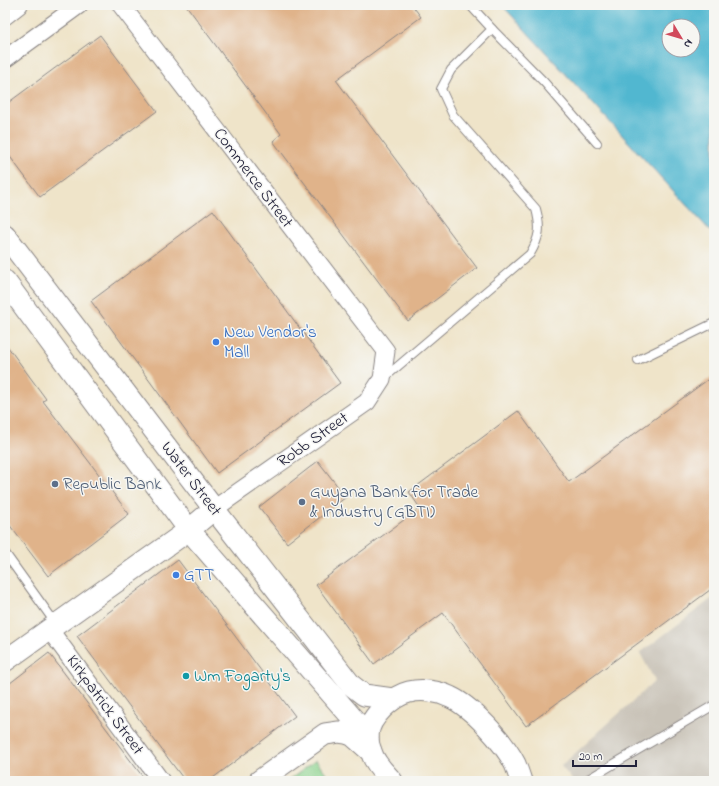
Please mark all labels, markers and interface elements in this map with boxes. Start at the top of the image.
north arrow [661,18,701,58]
text: N [679,36,697,51]
street label: Commerce Street [207,123,299,234]
place label: New Vendor's Mall [224,320,317,365]
marker: New Vendor's Mall [211,337,221,347]
street label: Robb Street [272,406,354,474]
street label: Water Street [155,436,228,522]
place label: Republic Bank [63,472,162,497]
marker: Republic Bank [50,479,60,489]
place label: Guyana Bank for Trade & Industry (GBTI) [310,480,478,526]
marker: Guyana Bank for Trade & Industry (GBTI) [297,497,307,507]
place label: GTT [184,563,214,588]
marker: GTT [171,570,181,580]
street label: Kirkpatrick Street [60,650,150,761]
place label: Wm Fogarty's [194,664,291,691]
marker: Wm Fogarty's [181,671,191,681]
scale bar [573,742,636,768]
text: 20 m [579,748,602,766]

